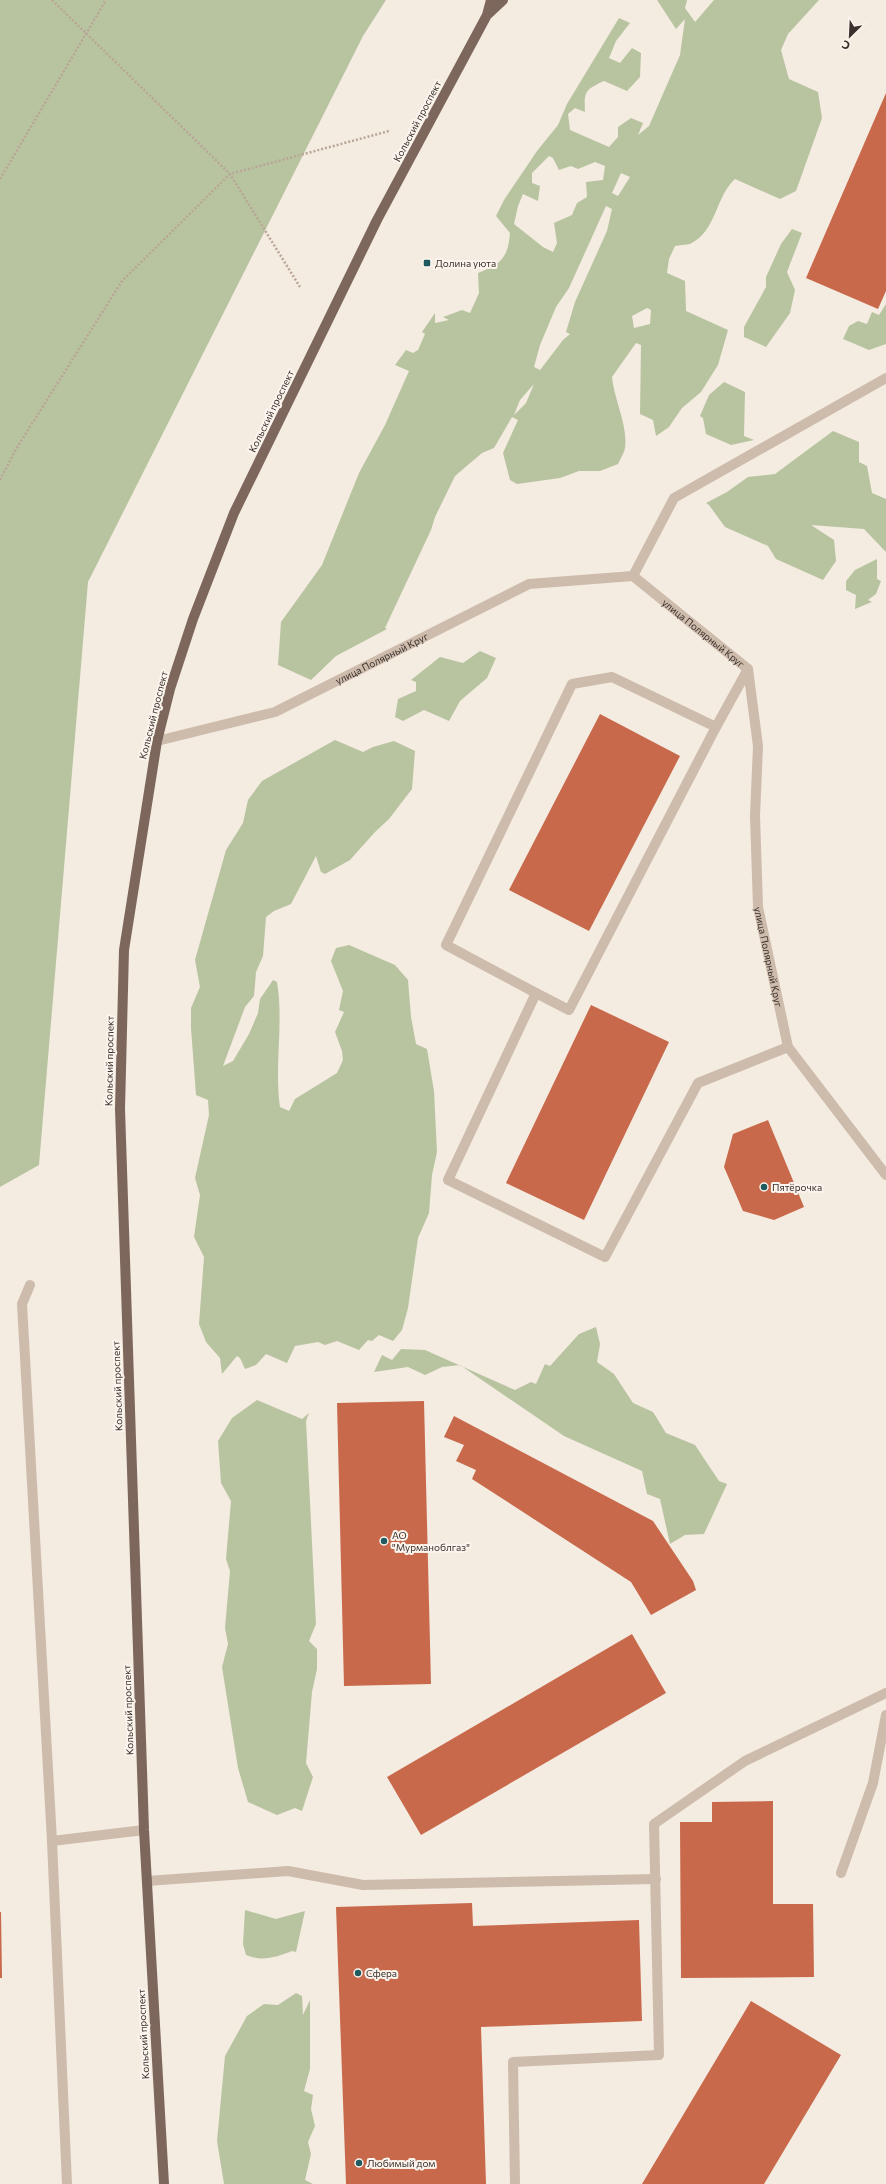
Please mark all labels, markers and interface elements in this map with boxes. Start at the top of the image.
north arrow [830,16,870,56]
text: С [839,38,852,53]
street label: Кольский проспект [390,78,444,164]
place label: Долина уюта [435,257,496,269]
marker: Долина уюта [422,258,432,268]
street label: Кольский проспект [246,368,296,454]
street label: улица Полярный Круг [660,596,748,670]
street label: улица Полярный Круг [333,630,431,687]
street label: Кольский проспект [136,669,170,760]
street label: улица Полярный Круг [752,906,785,1009]
street label: Кольский проспект [102,1015,116,1106]
place label: Пятёрочка [772,1181,822,1193]
marker: Пятёрочка [759,1182,769,1192]
street label: Кольский проспект [109,1340,125,1431]
place label: AO "Мурманоблгаз" [392,1529,470,1553]
marker: AO "Мурманоблгаз" [379,1536,389,1546]
street label: Кольский проспект [120,1664,136,1755]
place label: Сфера [366,1967,397,1979]
marker: Сфера [353,1968,363,1978]
street label: Кольский проспект [135,1988,151,2079]
place label: Любимый дом [367,2157,435,2169]
marker: Любимый дом [354,2158,364,2168]

